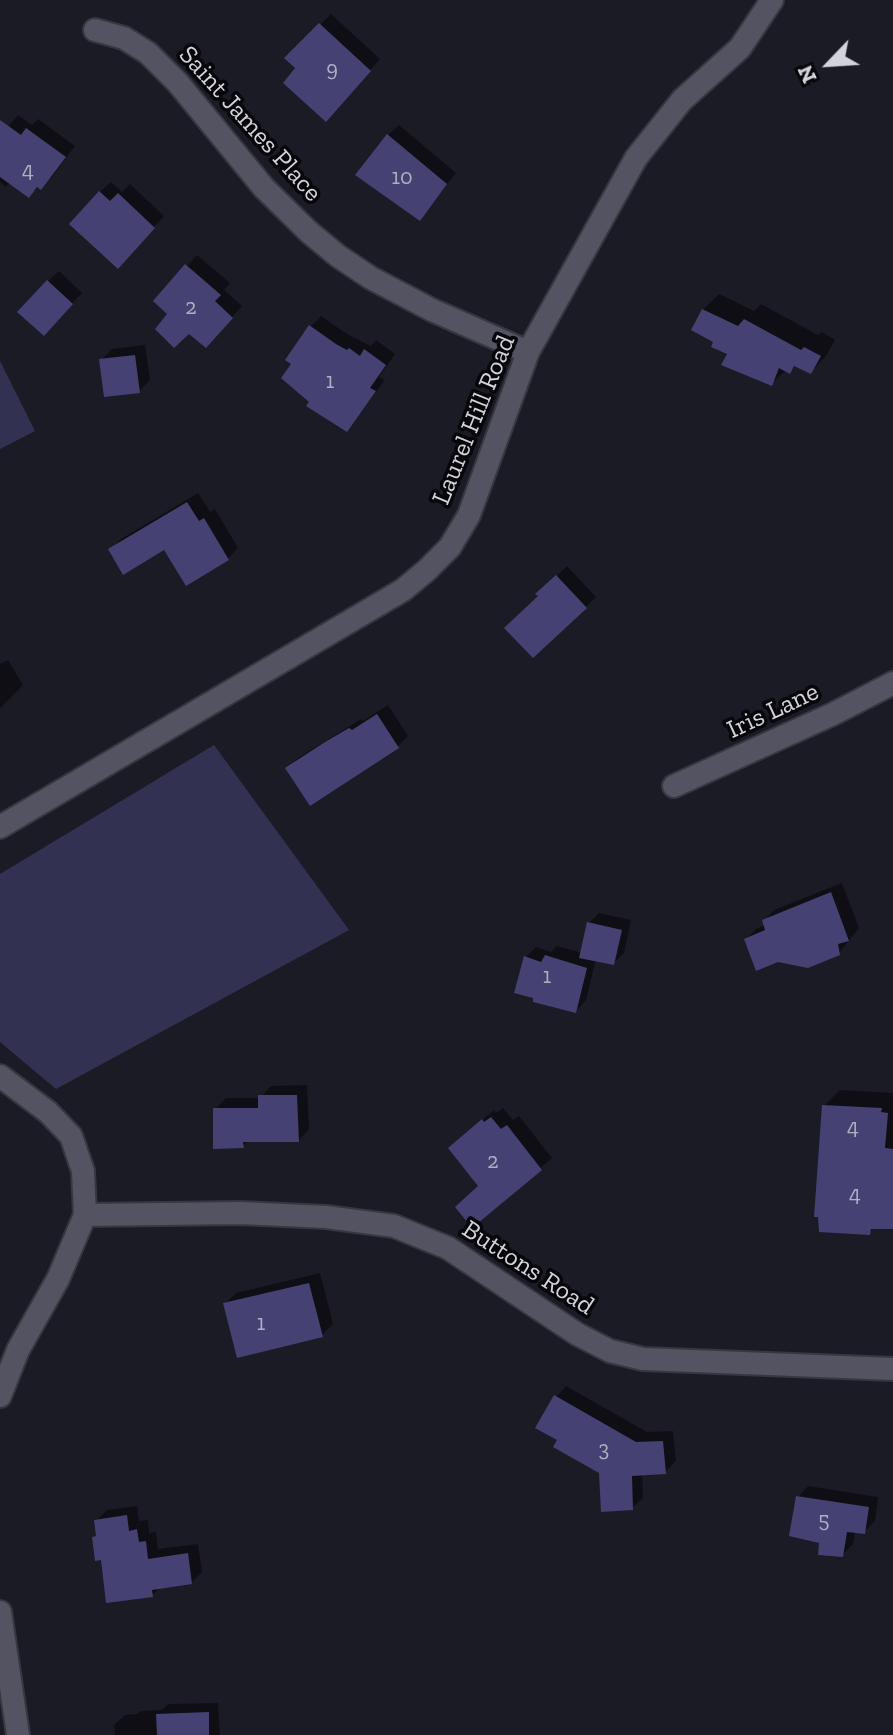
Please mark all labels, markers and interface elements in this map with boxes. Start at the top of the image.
north arrow [789,24,869,104]
street label: Saint James Place [172,40,328,208]
house number: 9 [326,57,338,83]
text: N [791,61,823,88]
house number: 4 [22,158,34,184]
house number: 10 [391,165,413,191]
house number: 2 [185,295,197,321]
street label: Laurel Hill Road [426,331,522,509]
house number: 1 [326,369,334,395]
street label: Iris Lane [722,676,824,746]
house number: 1 [543,964,551,990]
house number: 4 [847,1115,859,1141]
house number: 2 [487,1149,499,1175]
house number: 4 [849,1182,861,1208]
street label: Buttons Road [456,1214,600,1322]
house number: 1 [257,1311,265,1337]
house number: 3 [599,1437,609,1463]
house number: 5 [818,1508,830,1534]

